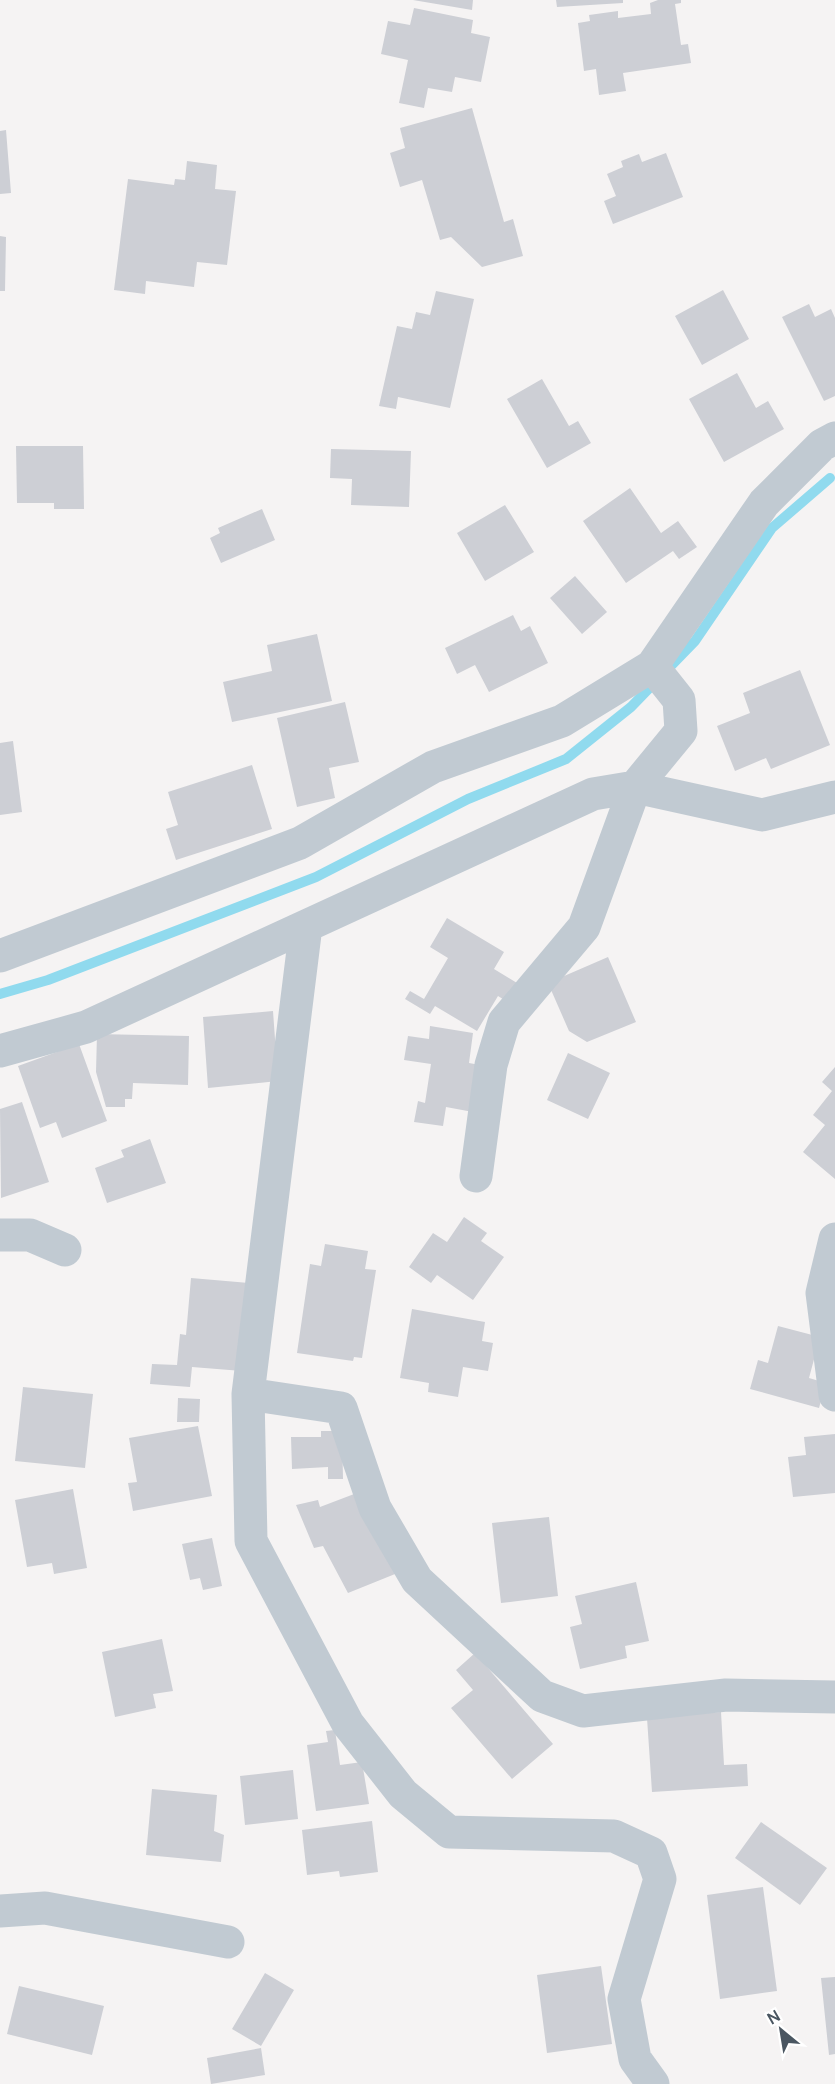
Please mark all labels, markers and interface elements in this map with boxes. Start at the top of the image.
north arrow [751,2000,811,2060]
text: N [763,2005,784,2029]

